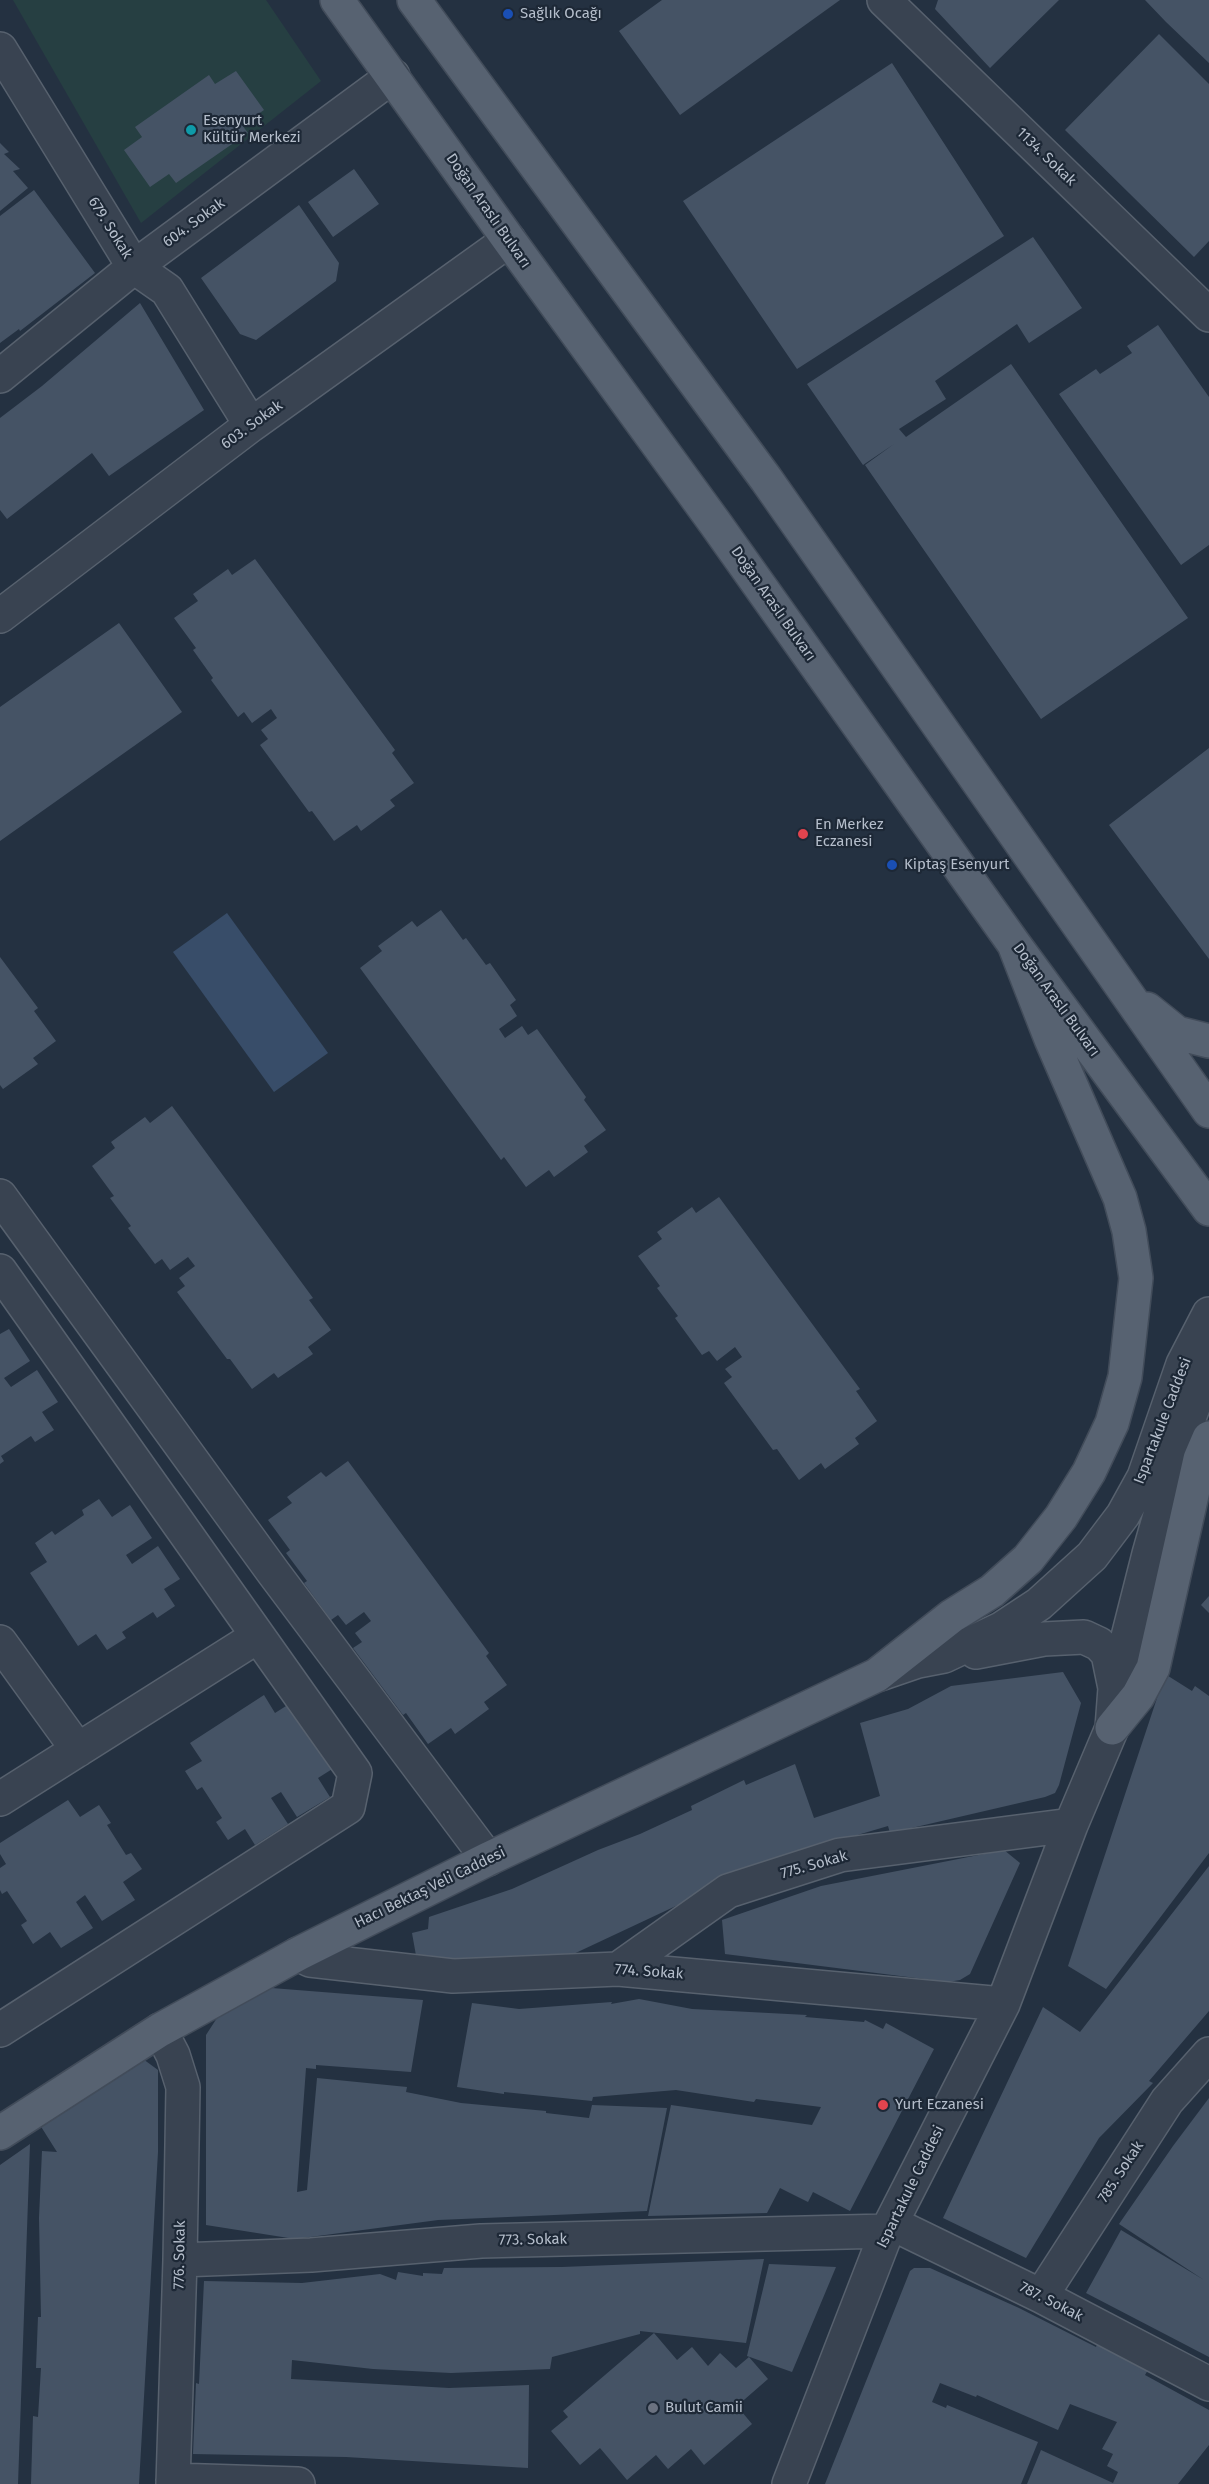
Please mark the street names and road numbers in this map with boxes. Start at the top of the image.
street label: 1134. Sokak [1012,124,1080,190]
street label: Doğan Araslı Bulvarı [442,150,534,272]
street label: 679. Sokak [84,194,136,262]
street label: 604. Sokak [160,195,228,251]
street label: 603. Sokak [218,397,286,453]
street label: Doğan Araslı Bulvarı [727,543,819,665]
street label: Doğan Araslı Bulvarı [1009,940,1103,1060]
street label: Ispartakule Caddesi [1131,1355,1195,1487]
street label: Hacı Bektaş Veli Caddesi [352,1844,508,1932]
street label: 775. Sokak [779,1847,849,1883]
street label: 774. Sokak [614,1961,684,1983]
street label: Ispartakule Caddesi [874,2123,948,2251]
street label: 785. Sokak [1094,2138,1148,2206]
street label: 776. Sokak [170,2220,190,2290]
street label: 773. Sokak [499,2230,567,2250]
street label: 787. Sokak [1016,2278,1086,2326]

